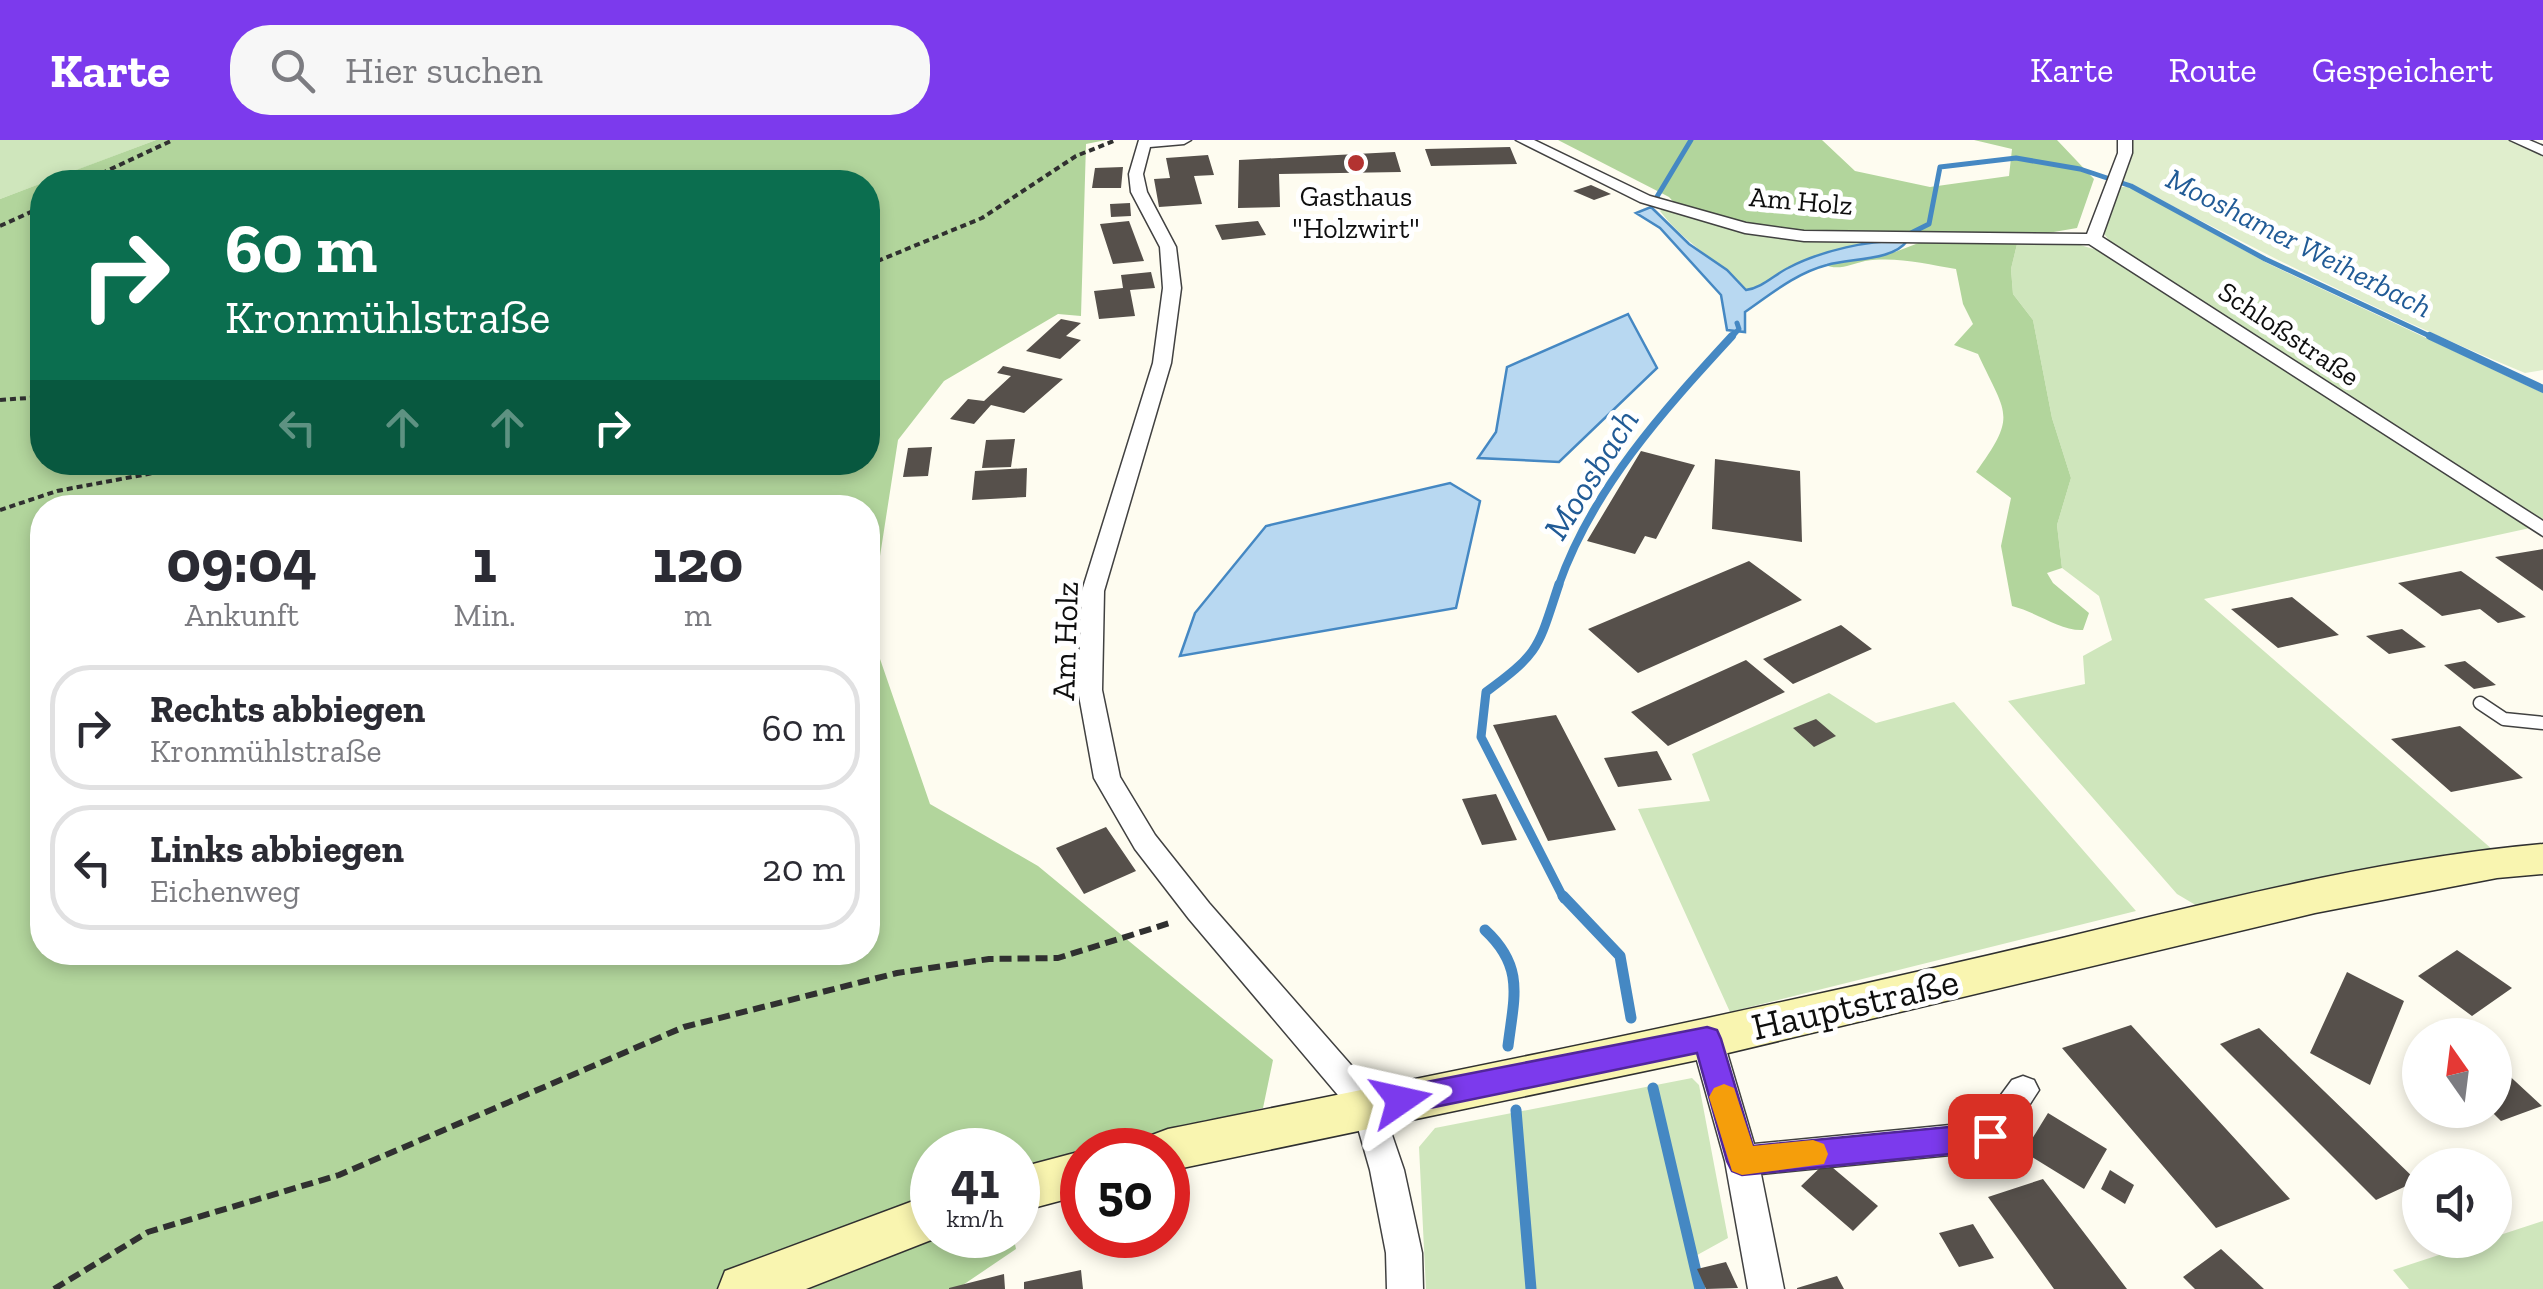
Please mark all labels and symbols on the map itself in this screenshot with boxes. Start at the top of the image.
marker: Gasthaus "Holzwirt" [1345,152,1367,174]
water label: Mooshamer Weiherbach [2160,161,2438,325]
place label: Gasthaus "Holzwirt" [1292,180,1420,245]
street label: Am Holz [1748,180,1854,222]
street label: Schloßstraße [2212,275,2366,393]
water label: Moosbach [1535,401,1647,547]
street label: Am Holz [1044,581,1086,701]
street label: Hauptstraße [1747,958,1963,1050]
north arrow [2402,1018,2512,1128]
position arrow [1349,1048,1453,1152]
pin [1948,1094,2033,1179]
speed limit sign: 50 [1060,1128,1190,1258]

